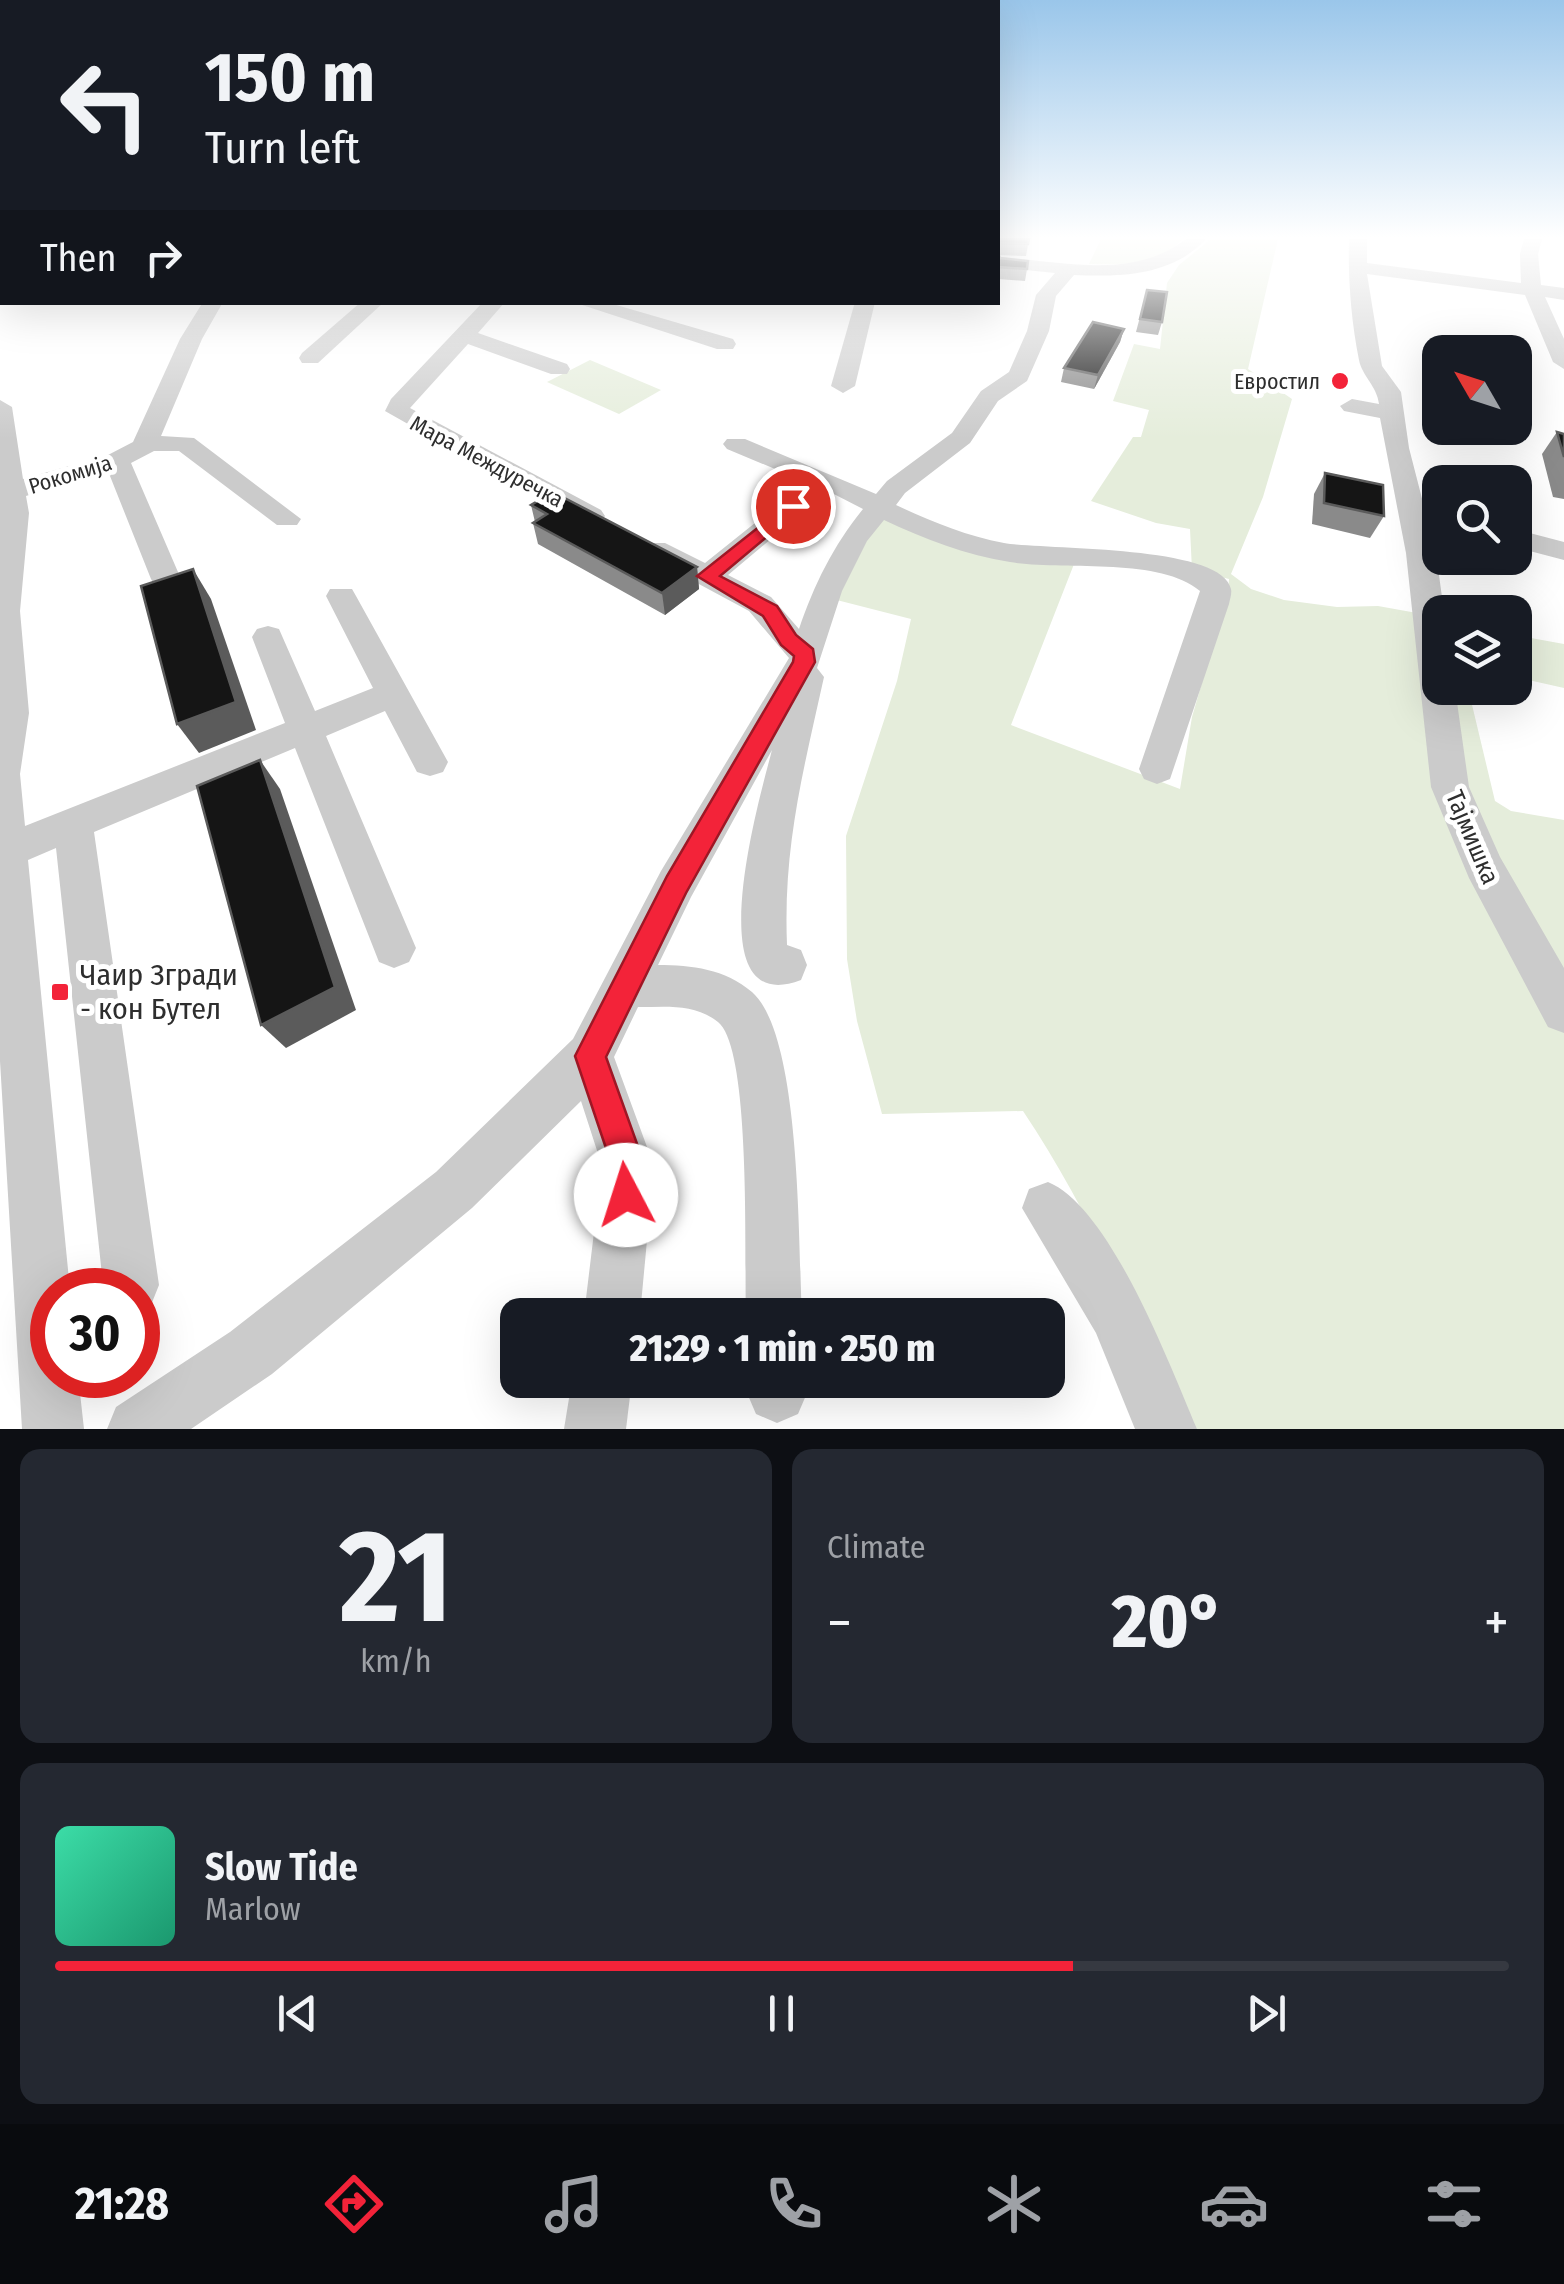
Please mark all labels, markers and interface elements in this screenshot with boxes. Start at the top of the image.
text: 150 m [205,36,375,120]
icon: left [40,40,170,170]
text: Turn left [205,121,360,175]
icon: right [136,230,191,285]
text: Then [40,235,116,281]
north arrow [1422,335,1532,445]
map controls [1422,335,1532,705]
place label: Евростил [1234,368,1320,395]
marker: Евростил [1329,370,1351,392]
street label: Мара Междуречка [406,410,568,513]
street label: Рокомија [25,449,115,500]
pin [751,464,836,549]
button: search [1422,465,1532,575]
icon: arrive [766,479,821,534]
button: layers [1422,595,1532,705]
street label: Тајмишка [1439,786,1505,889]
place label: Чаир Згради - кон Бутел [80,957,238,1027]
marker: Чаир Згради - кон Бутел [49,981,71,1003]
position arrow [574,1143,678,1247]
speed limit sign: 30 [30,1268,160,1398]
text: 21:29 · 1 min · 250 m [630,1325,935,1371]
text: 21 [340,1499,452,1655]
text: Climate [827,1528,926,1566]
text: 20° [1112,1577,1224,1667]
text: − [827,1590,852,1656]
text: + [1484,1590,1509,1656]
text: km/h [360,1642,432,1680]
text: Slow Tide [205,1844,358,1890]
text: Marlow [205,1890,301,1928]
icon: previous [270,1986,325,2041]
icon: pause [754,1986,809,2041]
icon: next [1239,1986,1294,2041]
icon: directions [319,2169,389,2239]
icon: music [539,2169,609,2239]
icon: phone [759,2169,829,2239]
icon: climate [979,2169,1049,2239]
icon: car [1199,2169,1269,2239]
icon: filters [1419,2169,1489,2239]
text: 21:28 [75,2177,169,2231]

